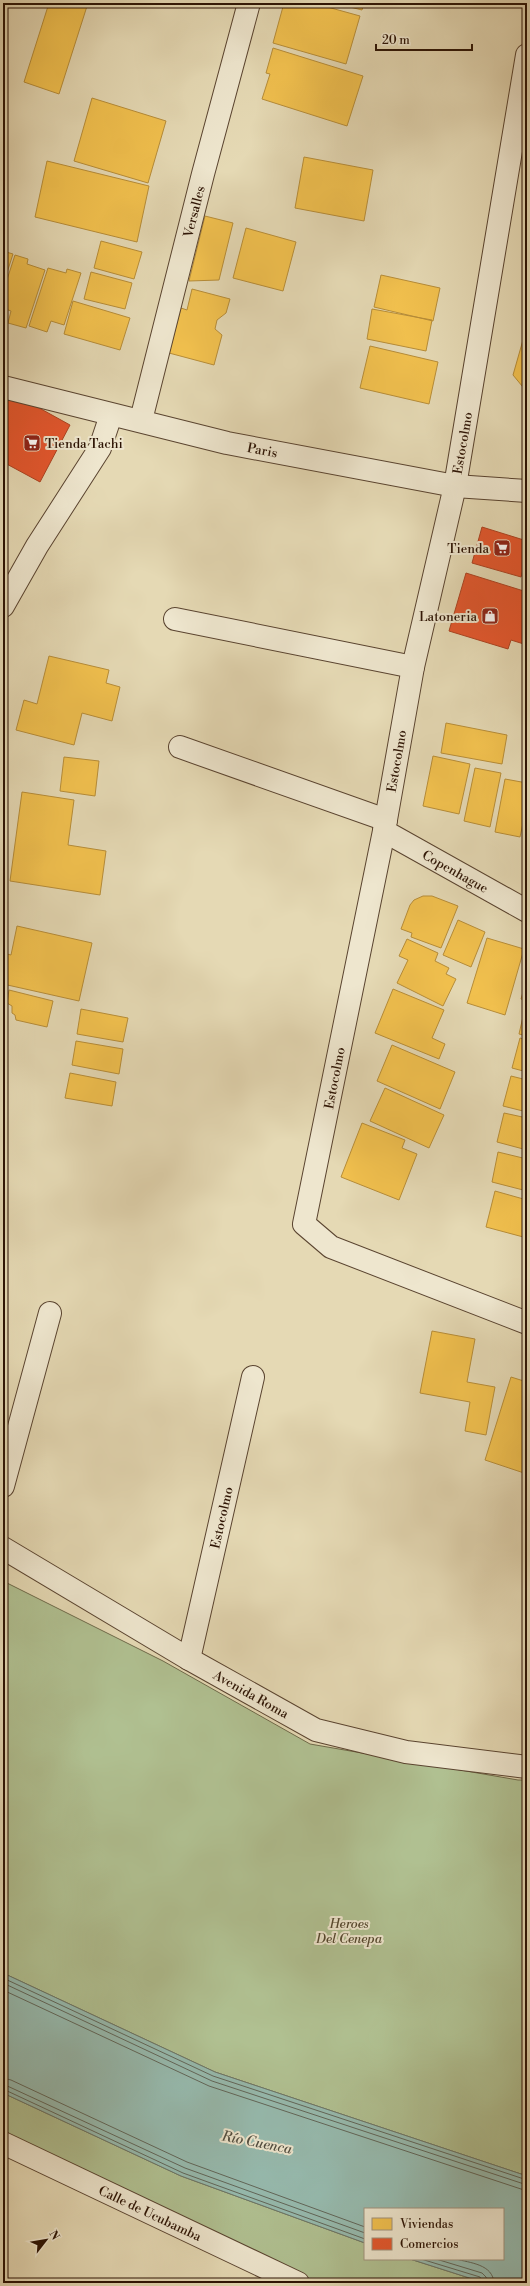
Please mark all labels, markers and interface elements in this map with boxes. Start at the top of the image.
scale bar [376,26,472,52]
text: 20 m [382,33,410,48]
street label: Versalles [180,184,209,240]
street label: Estocolmo [450,411,476,476]
supermarket icon: Tienda Tachi [22,433,42,453]
place label: Tienda Tachi [45,436,123,452]
street label: Paris [246,440,279,461]
supermarket icon: Tienda [492,538,512,558]
place label: Tienda [447,541,489,557]
shop icon: Latoneria [480,606,500,626]
place label: Latoneria [419,609,477,625]
street label: Estocolmo [384,729,410,794]
street label: Copenhague [419,847,491,897]
street label: Estocolmo [321,1046,349,1111]
street label: Estocolmo [207,1485,237,1550]
street label: Avenida Roma [209,1667,292,1722]
park label: Heroes Del Cenepa [315,1916,383,1947]
water label: Río Cuenca [219,2127,294,2159]
street label: Calle de Ucubamba [96,2183,204,2245]
legend [364,2208,504,2260]
text: Viviendas [399,2217,453,2232]
north arrow [26,2220,66,2260]
text: N [45,2228,62,2243]
text: Comercios [400,2237,459,2252]

